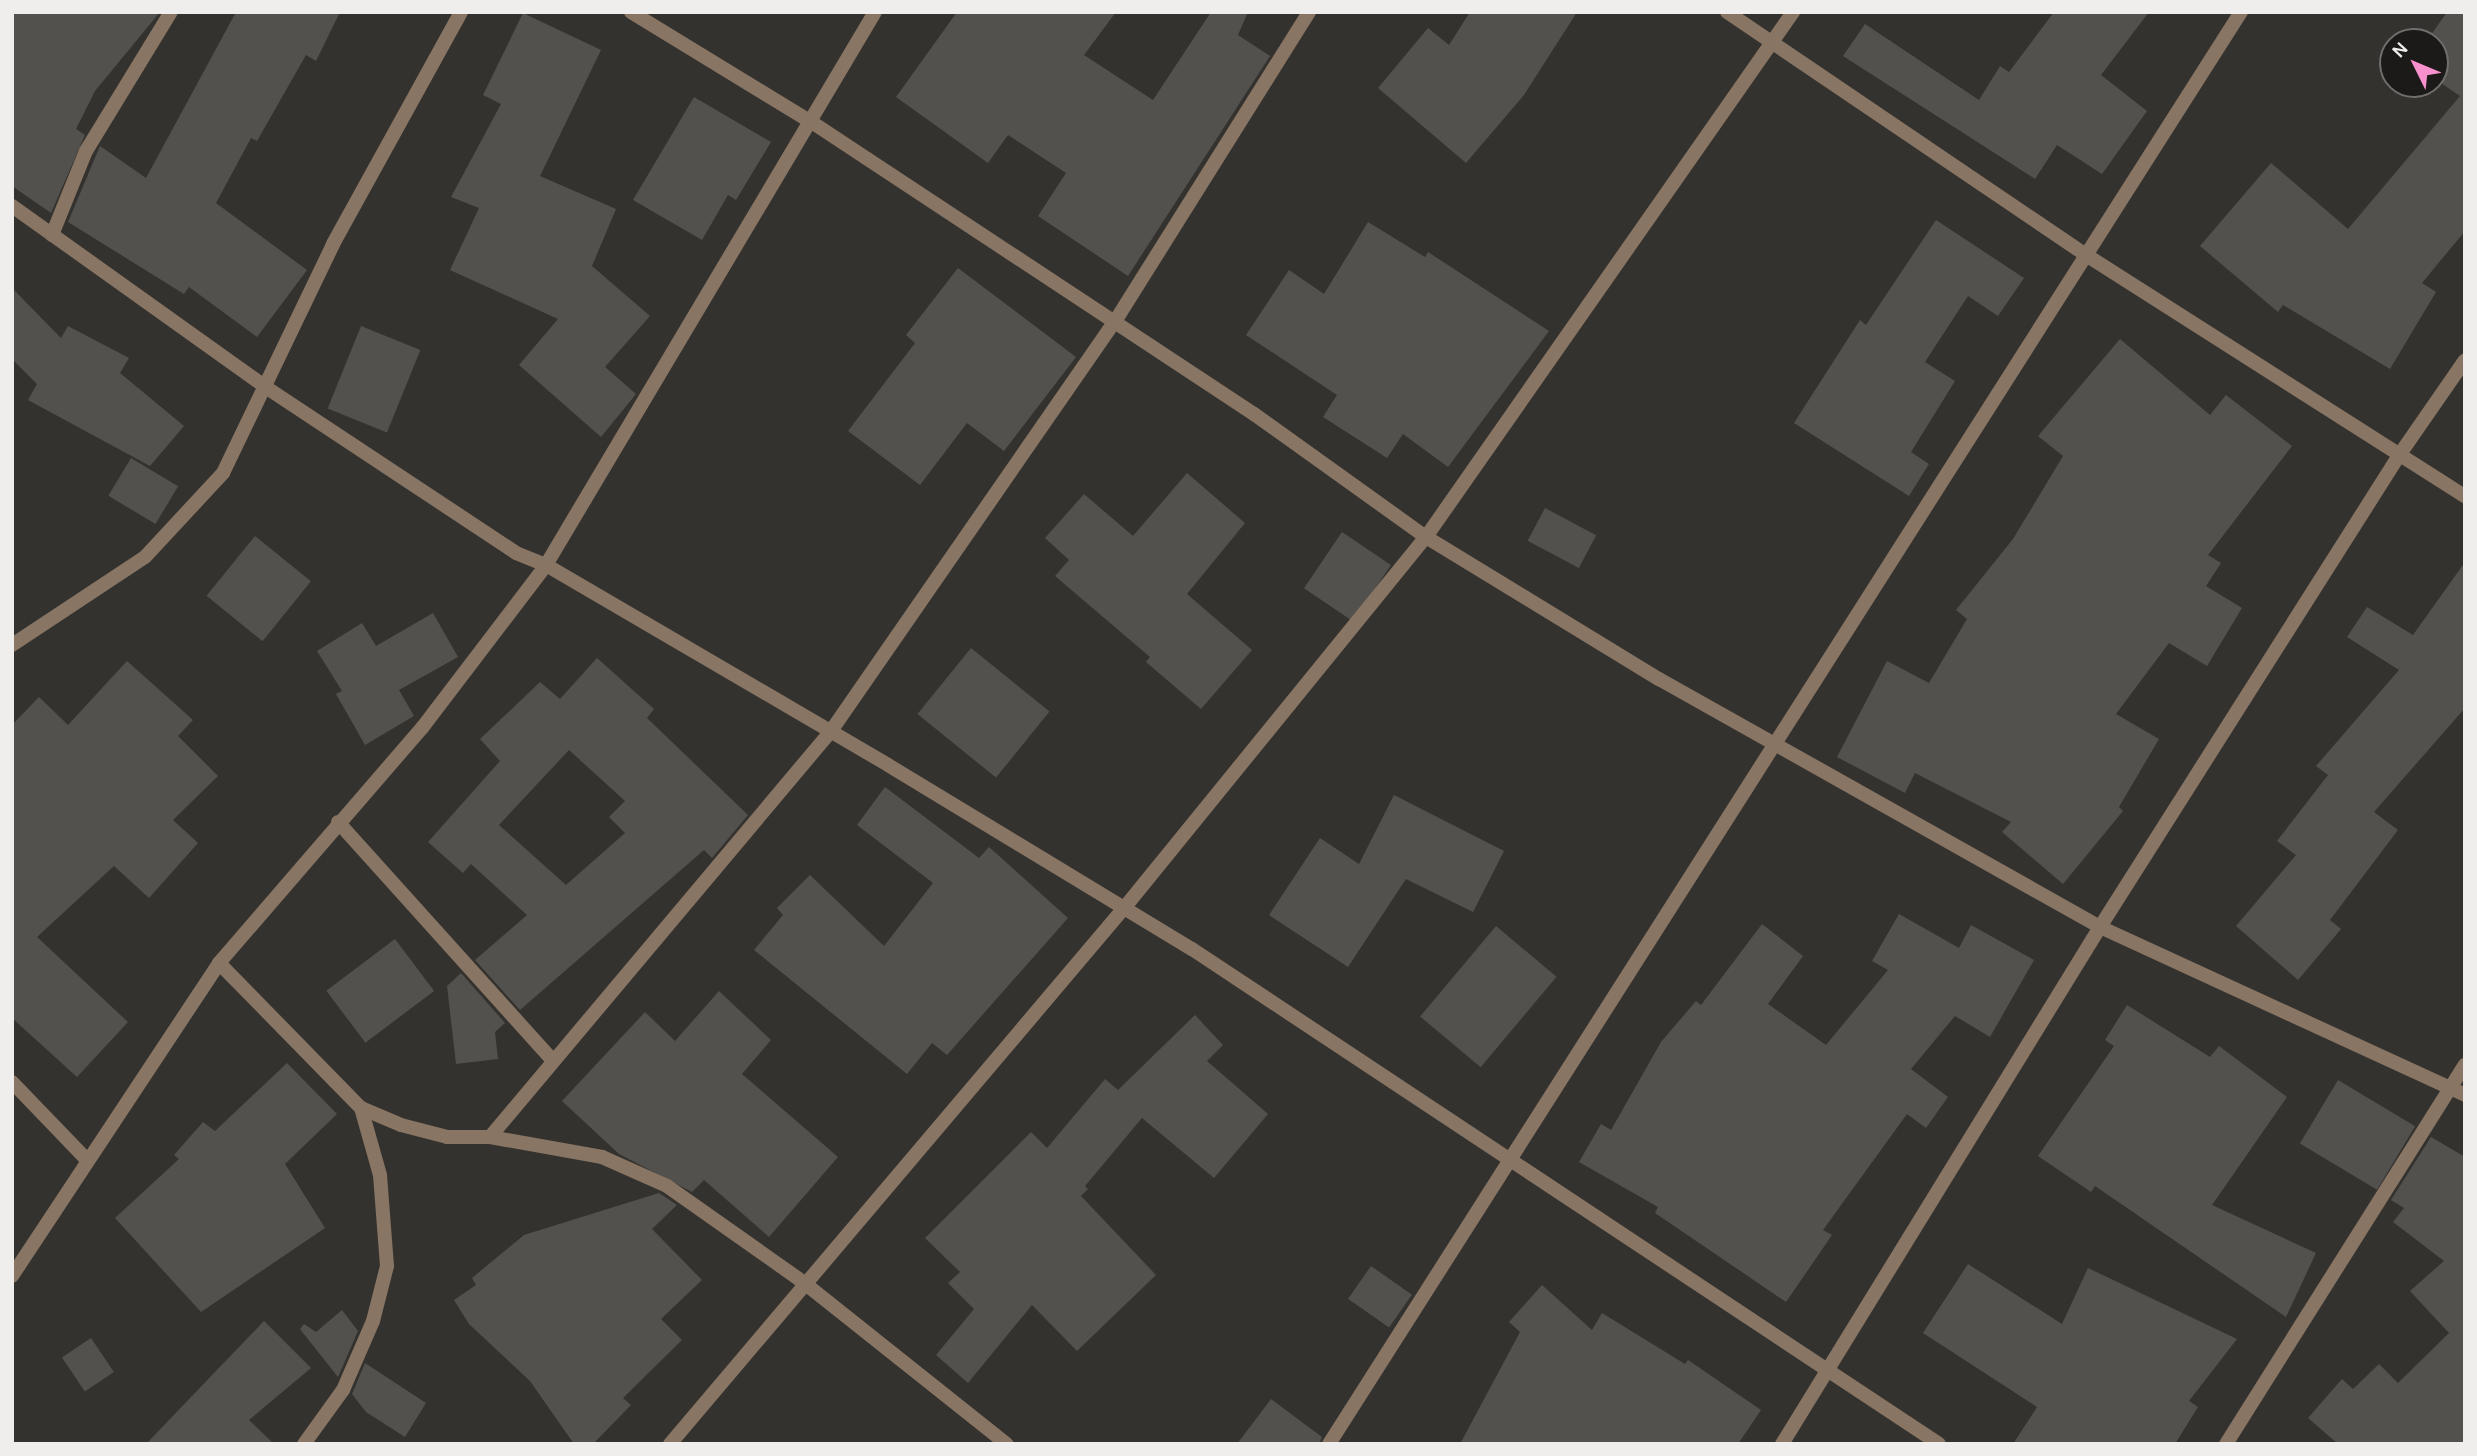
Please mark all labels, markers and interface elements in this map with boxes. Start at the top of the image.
north arrow [2379,28,2449,98]
text: N [2387,38,2413,63]

